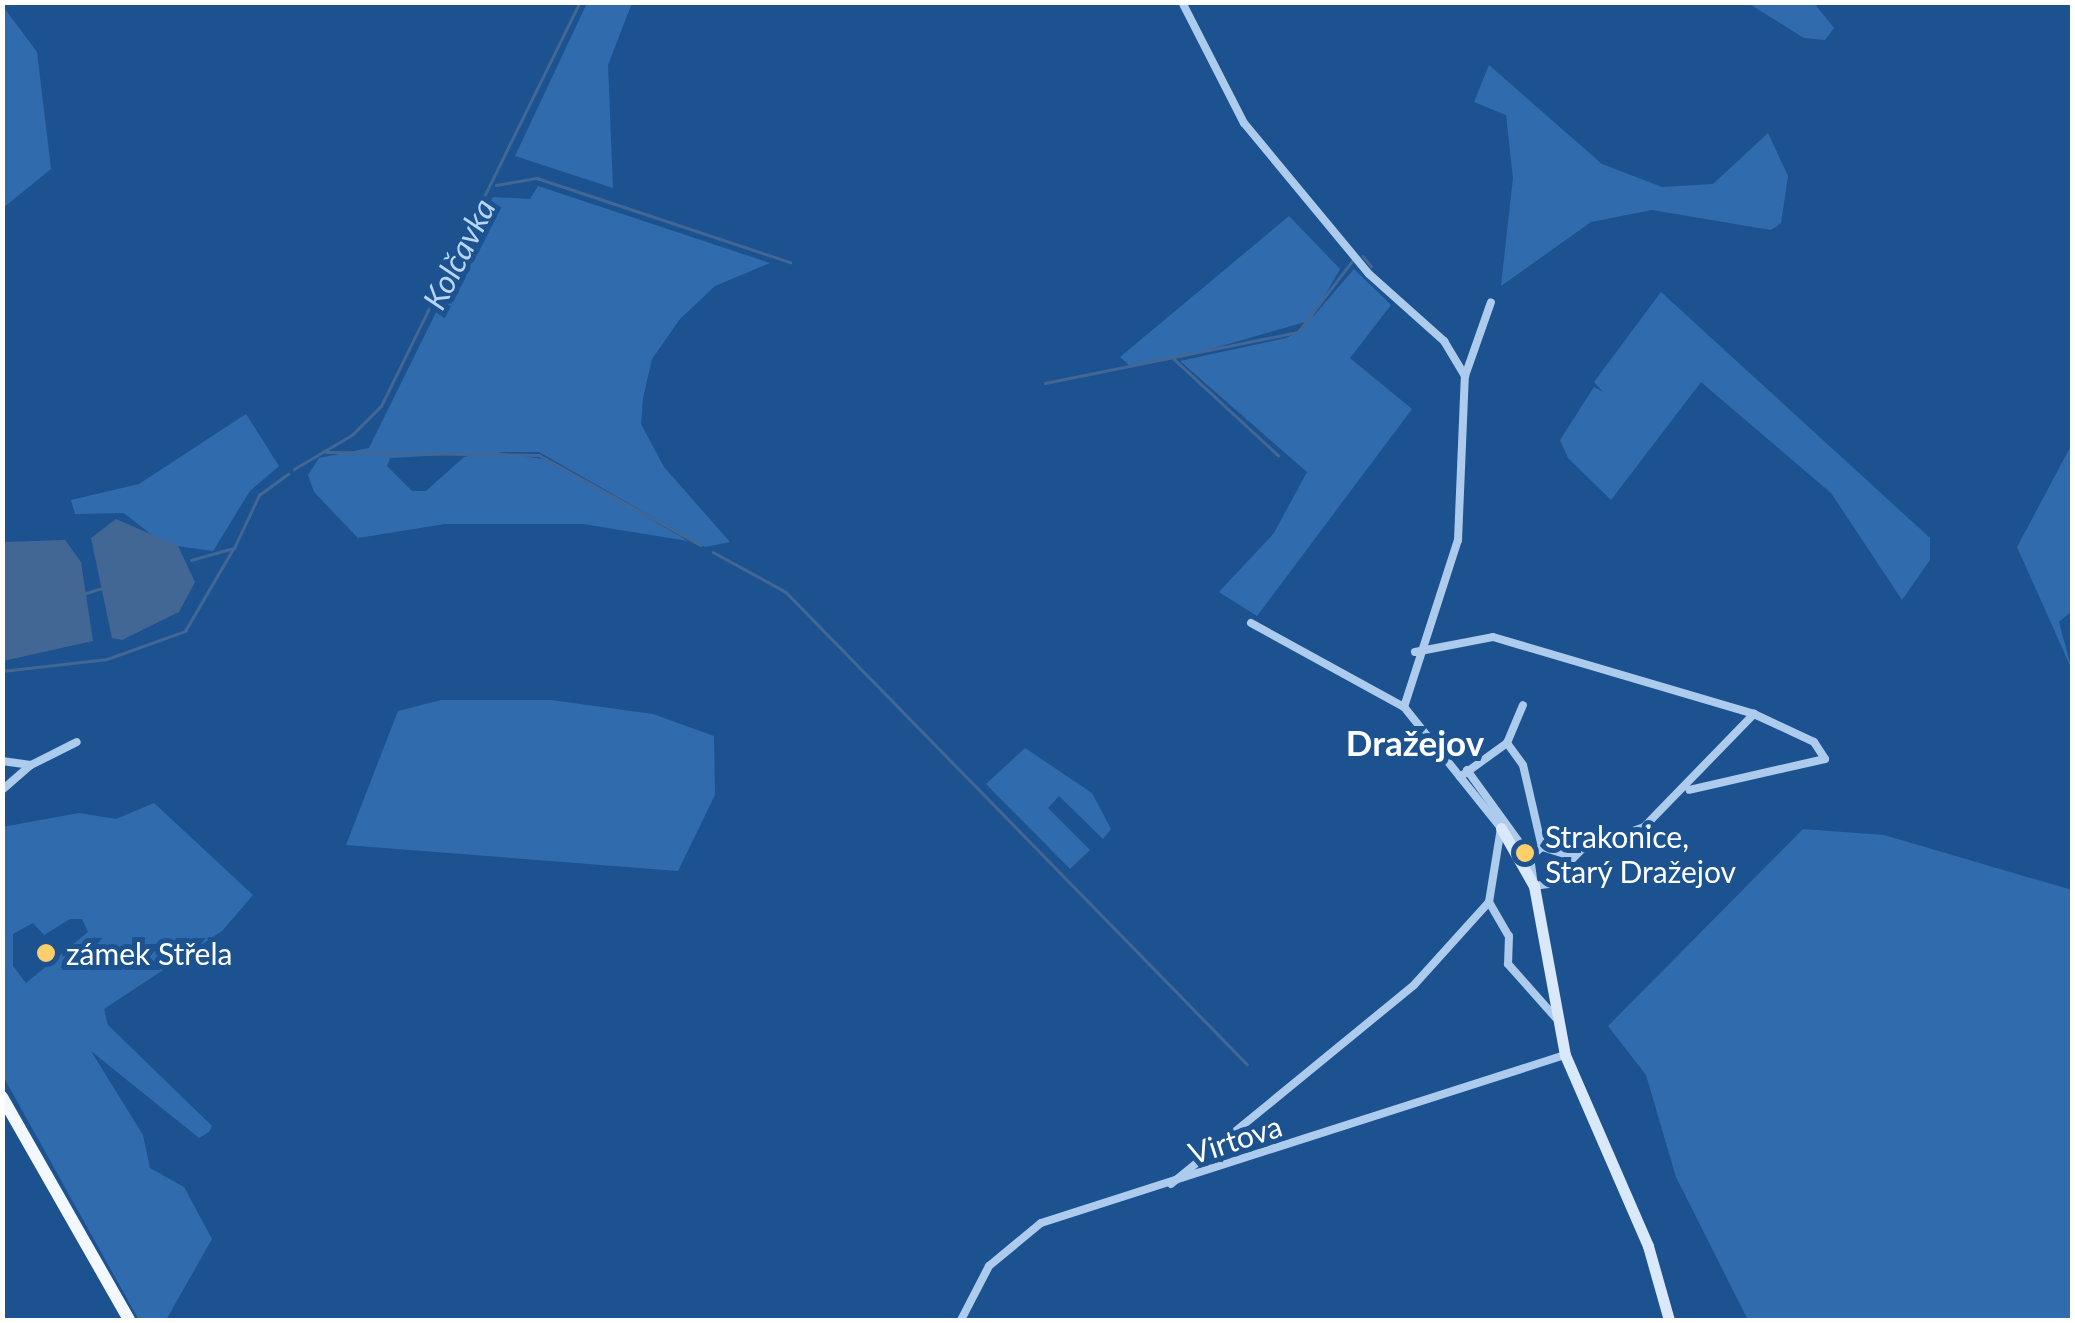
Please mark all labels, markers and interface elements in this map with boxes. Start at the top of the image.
water label: Kolčavka [415,192,503,316]
district label: Dražejov [1346,721,1484,763]
place label: Strakonice, Starý Dražejov [1545,818,1737,888]
marker: Strakonice, Starý Dražejov [1514,842,1536,864]
place label: zámek Střela [66,935,232,971]
marker: zámek Střela [35,942,57,964]
street label: Virtova [1184,1107,1286,1171]

